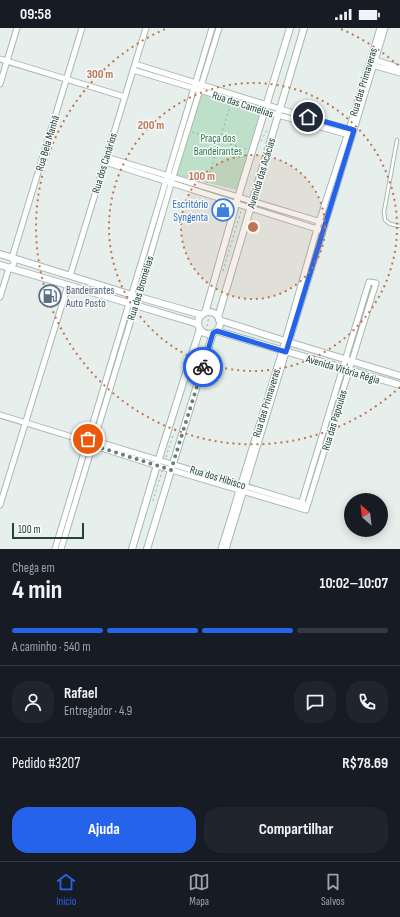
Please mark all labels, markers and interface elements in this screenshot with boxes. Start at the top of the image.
text: 09:58 [20,5,51,24]
street label: Rua das Primaveras [347,46,380,118]
text: 300 m [87,67,113,82]
street label: Rua das Camélias [211,88,275,120]
pin [291,100,325,134]
icon: home [297,106,319,128]
street label: Rua Bela Manhã [33,114,62,173]
text: 200 m [138,118,164,133]
street label: Rua dos Canários [89,131,120,195]
park label: Praça dos Bandeirantes [194,132,242,158]
street label: Avenida das Acácias [244,136,278,211]
text: 100 m [189,169,215,184]
shop icon: Escritório Syngenta [210,197,236,223]
place label: Escritório Syngenta [172,198,208,224]
centre of rings [246,220,260,234]
street label: Rua das Bromélias [125,254,156,322]
fuel station icon: Bandeirantes Auto Posto [37,283,63,309]
place label: Bandeirantes Auto Posto [65,284,115,310]
courier [183,347,223,387]
street label: Avenida Vitória Régia [303,352,381,387]
icon: bike [192,356,214,378]
street label: Rua das Primaveras [250,367,283,439]
street label: Rua das Papoulas [319,388,350,452]
pin [71,422,105,456]
icon: bag [77,428,99,450]
street label: Rua dos Hibisco [188,463,248,492]
north arrow [344,493,388,537]
map controls [344,493,388,537]
scale bar [12,521,84,540]
text: 100 m [18,523,40,536]
text: Chega em [12,560,55,576]
text: 10:02–10:07 [320,574,388,593]
text: 4 min [12,575,62,606]
text: A caminho · 540 m [12,639,91,655]
button: person [12,681,54,723]
button: chat [294,681,336,723]
button: phone [346,681,388,723]
text: Rafael [64,684,97,703]
text: Entregador · 4.9 [64,703,132,719]
text: Pedido #3207 [12,754,80,773]
text: R$78.69 [342,754,388,773]
button: Ajuda [12,807,196,853]
button: Compartilhar [204,807,388,853]
tab: Início [55,871,77,908]
tab: Mapa [188,871,210,908]
tab: Salvos [321,871,345,908]

